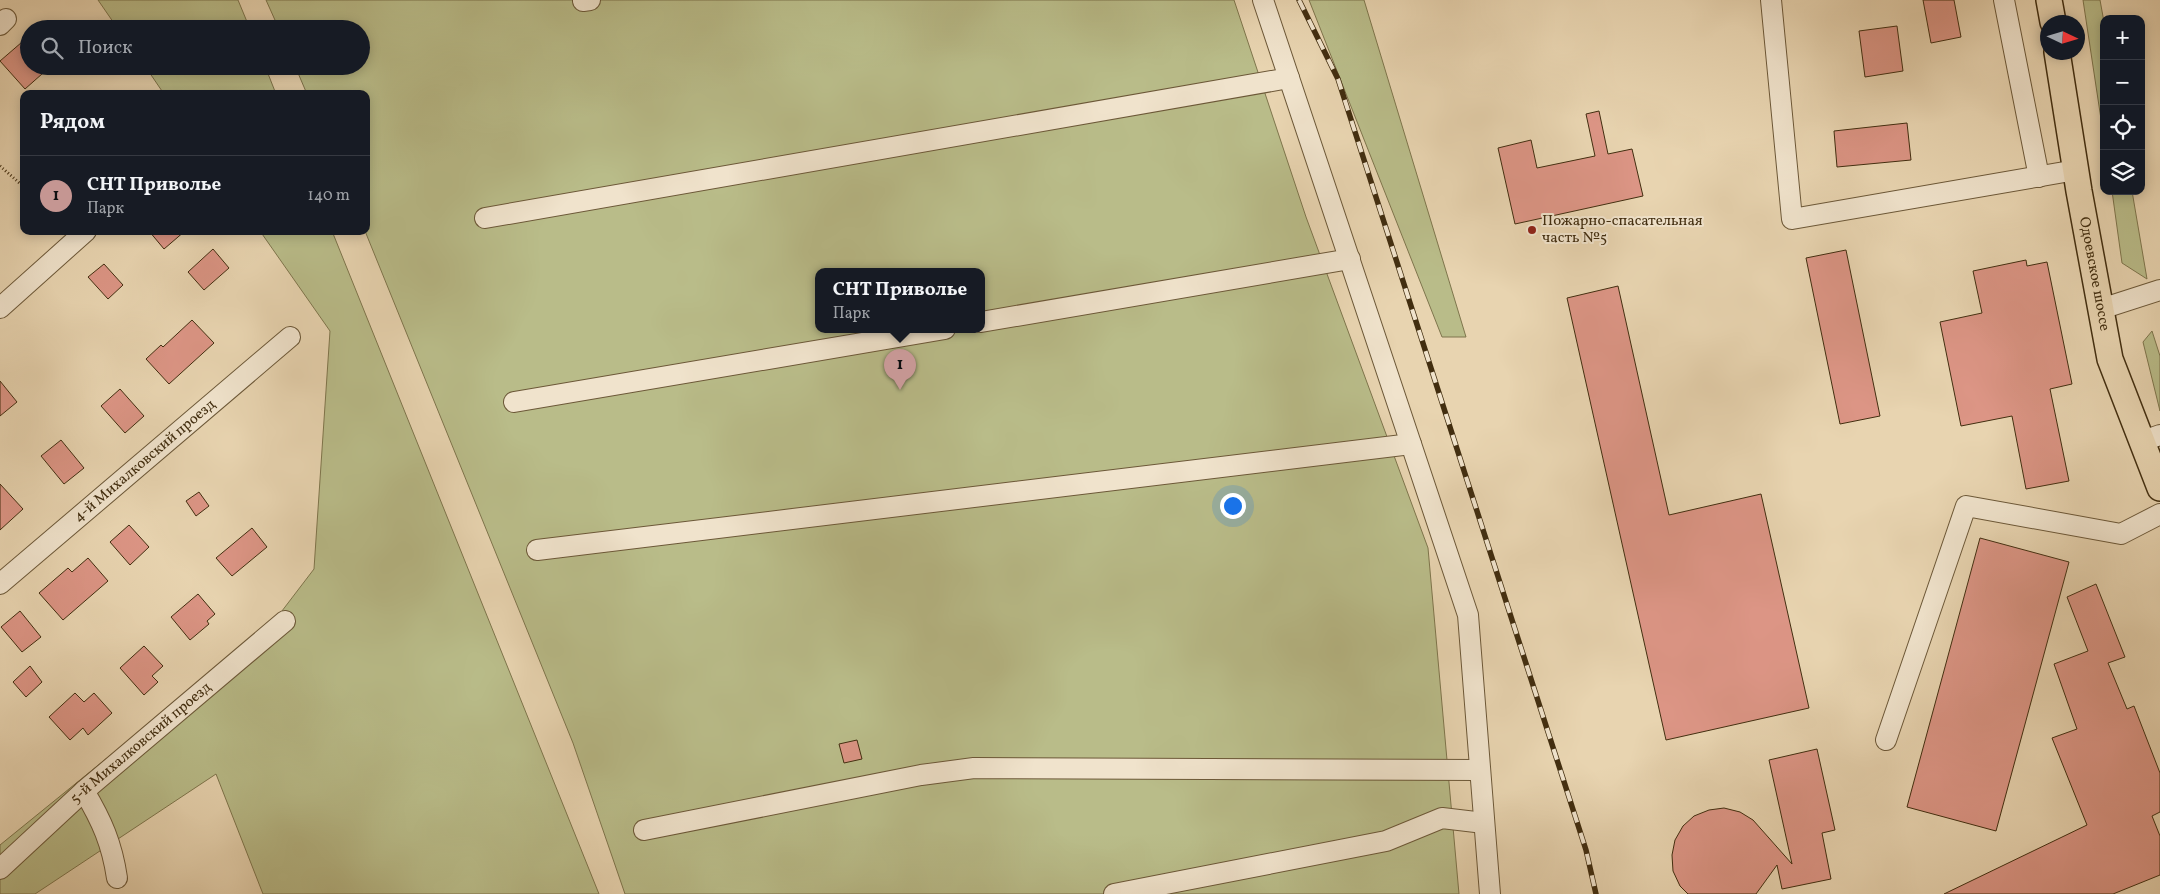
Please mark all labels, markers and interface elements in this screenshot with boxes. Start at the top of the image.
north arrow [2040,15,2085,60]
map controls [2100,15,2145,195]
button: + [2100,15,2145,60]
search box [20,20,370,75]
icon: search [38,34,66,62]
text: Поиск [78,35,132,61]
button: − [2100,60,2145,105]
button: locate [2100,105,2145,150]
text: Рядом [40,108,105,137]
button: layers [2100,150,2145,195]
text: СНТ Приволье [87,172,221,198]
text: 1 [53,185,59,207]
text: 140 m [308,185,350,207]
text: Парк [87,198,124,220]
place label: Пожарно-спасательная часть №5 [1542,211,1703,249]
street label: Одоевское шоссе [2073,215,2115,333]
marker: Пожарно-спасательная часть №5 [1526,224,1538,236]
popup [815,268,985,333]
text: СНТ Приволье [833,277,967,303]
text: Парк [833,303,870,325]
pin: 1 [884,349,916,390]
street label: 4-й Михалковский проезд [69,394,220,527]
your location [1220,493,1246,519]
street label: 5-й Михалковский проезд [66,677,216,809]

